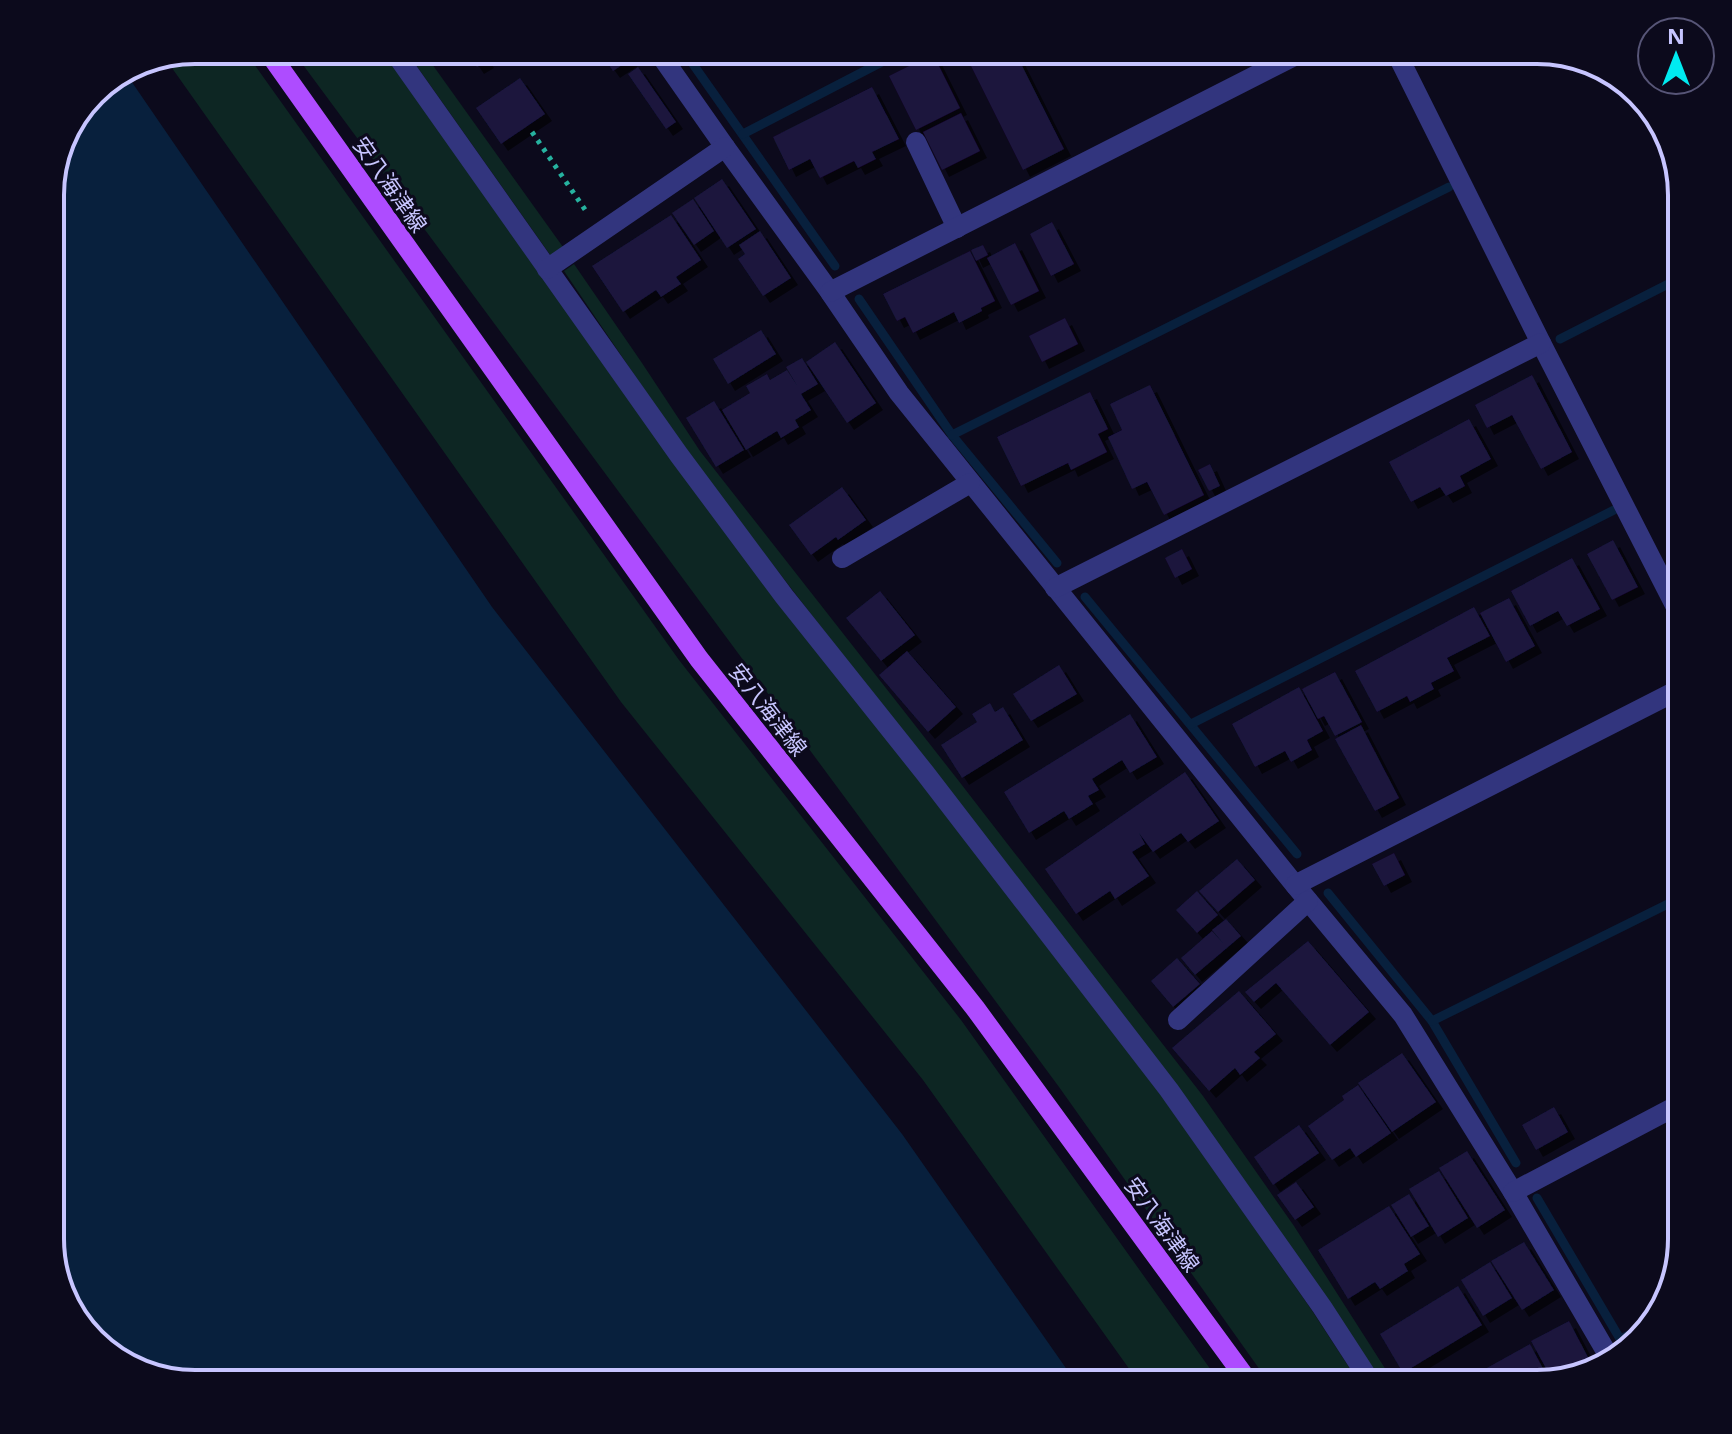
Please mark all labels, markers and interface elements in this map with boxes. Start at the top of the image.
north arrow [1636,16,1716,96]
text: N [1667,20,1685,50]
street label: 安八海津線 [347,130,435,238]
street label: 安八海津線 [723,656,815,762]
street label: 安八海津線 [1119,1171,1207,1277]

